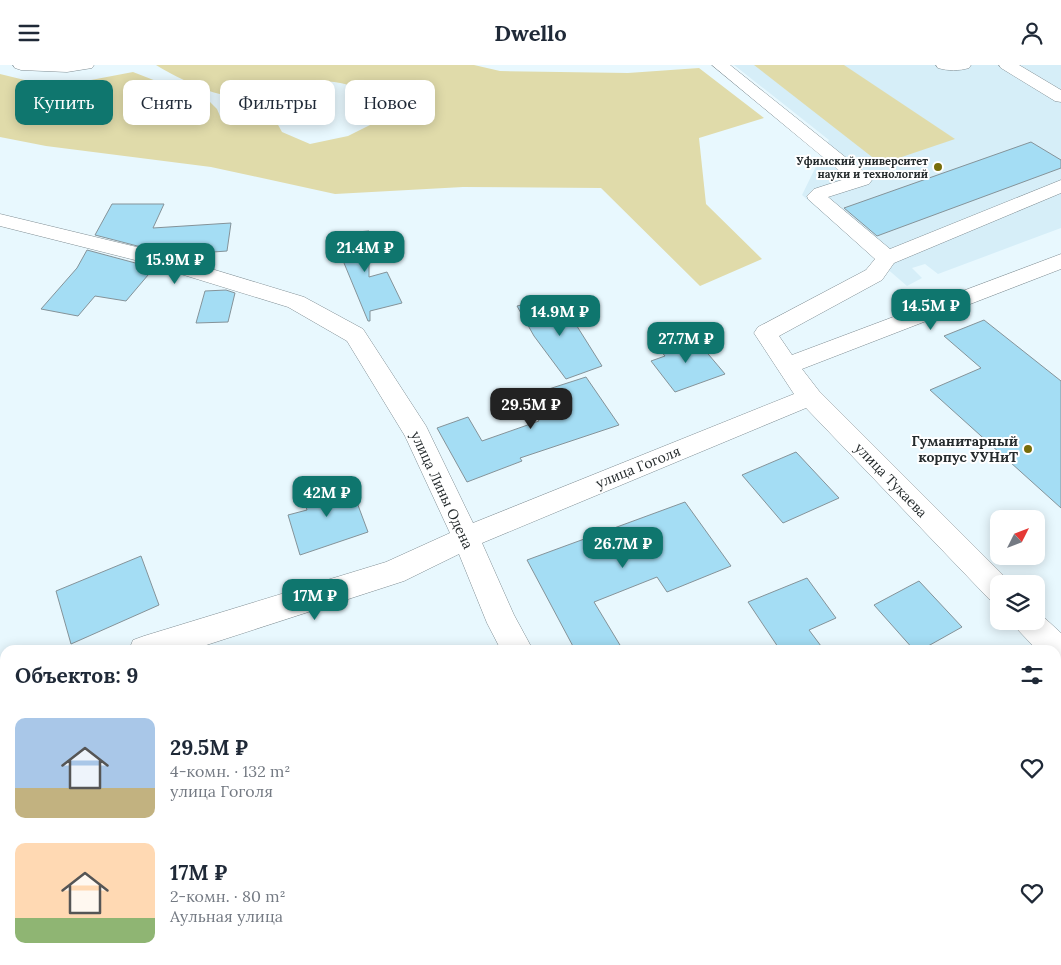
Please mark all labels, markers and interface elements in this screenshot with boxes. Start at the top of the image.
icon: menu [15,19,43,47]
text: Dwello [494,19,567,47]
icon: person [1018,19,1046,47]
chip: Купить [15,80,113,125]
chip: Снять [123,80,210,125]
chip: Фильтры [220,80,335,125]
chip: Новое [345,80,435,125]
place label: Уфимский университет науки и технологий [796,154,928,181]
marker: Уфимский университет науки и технологий [932,161,944,173]
pin: 21.4M ₽ [319,231,411,273]
text: 21.4M ₽ [336,237,394,257]
pin: 15.9M ₽ [129,243,221,285]
text: 15.9M ₽ [146,249,204,269]
pin: 14.5M ₽ [885,289,977,331]
pin: 14.9M ₽ [514,295,606,337]
text: 14.5M ₽ [902,295,960,315]
text: 14.9M ₽ [531,301,589,321]
pin: 27.7M ₽ [640,321,732,364]
text: 27.7M ₽ [658,328,714,348]
pin: 29.5M ₽ [485,387,577,430]
text: 29.5M ₽ [501,394,561,414]
street label: улица Лины Одена [407,428,477,552]
place label: Гуманитарный корпус УУНиТ [912,432,1018,466]
street label: улица Тукаева [851,439,931,521]
street label: улица Гоголя [593,442,683,492]
marker: Гуманитарный корпус УУНиТ [1022,443,1034,455]
pin: 42M ₽ [292,475,362,518]
text: 42M ₽ [304,482,350,502]
north arrow [990,510,1045,565]
map controls [990,510,1045,630]
pin: 26.7M ₽ [577,527,669,569]
text: 26.7M ₽ [594,533,652,553]
button: layers [990,575,1045,630]
pin: 17M ₽ [280,579,350,621]
text: 17M ₽ [293,585,337,605]
icon: filters [1018,661,1046,689]
text: Объектов: 9 [15,662,138,689]
text: 29.5M ₽ [170,734,248,761]
icon: home [55,738,115,798]
icon: heart [1018,754,1046,782]
text: 4-комн. · 132 m² [170,761,290,781]
text: улица Гоголя [170,781,273,801]
text: 17M ₽ [170,859,227,886]
icon: home [55,863,115,923]
icon: heart [1018,879,1046,907]
text: 2-комн. · 80 m² [170,886,286,906]
text: Аульная улица [170,906,283,926]

